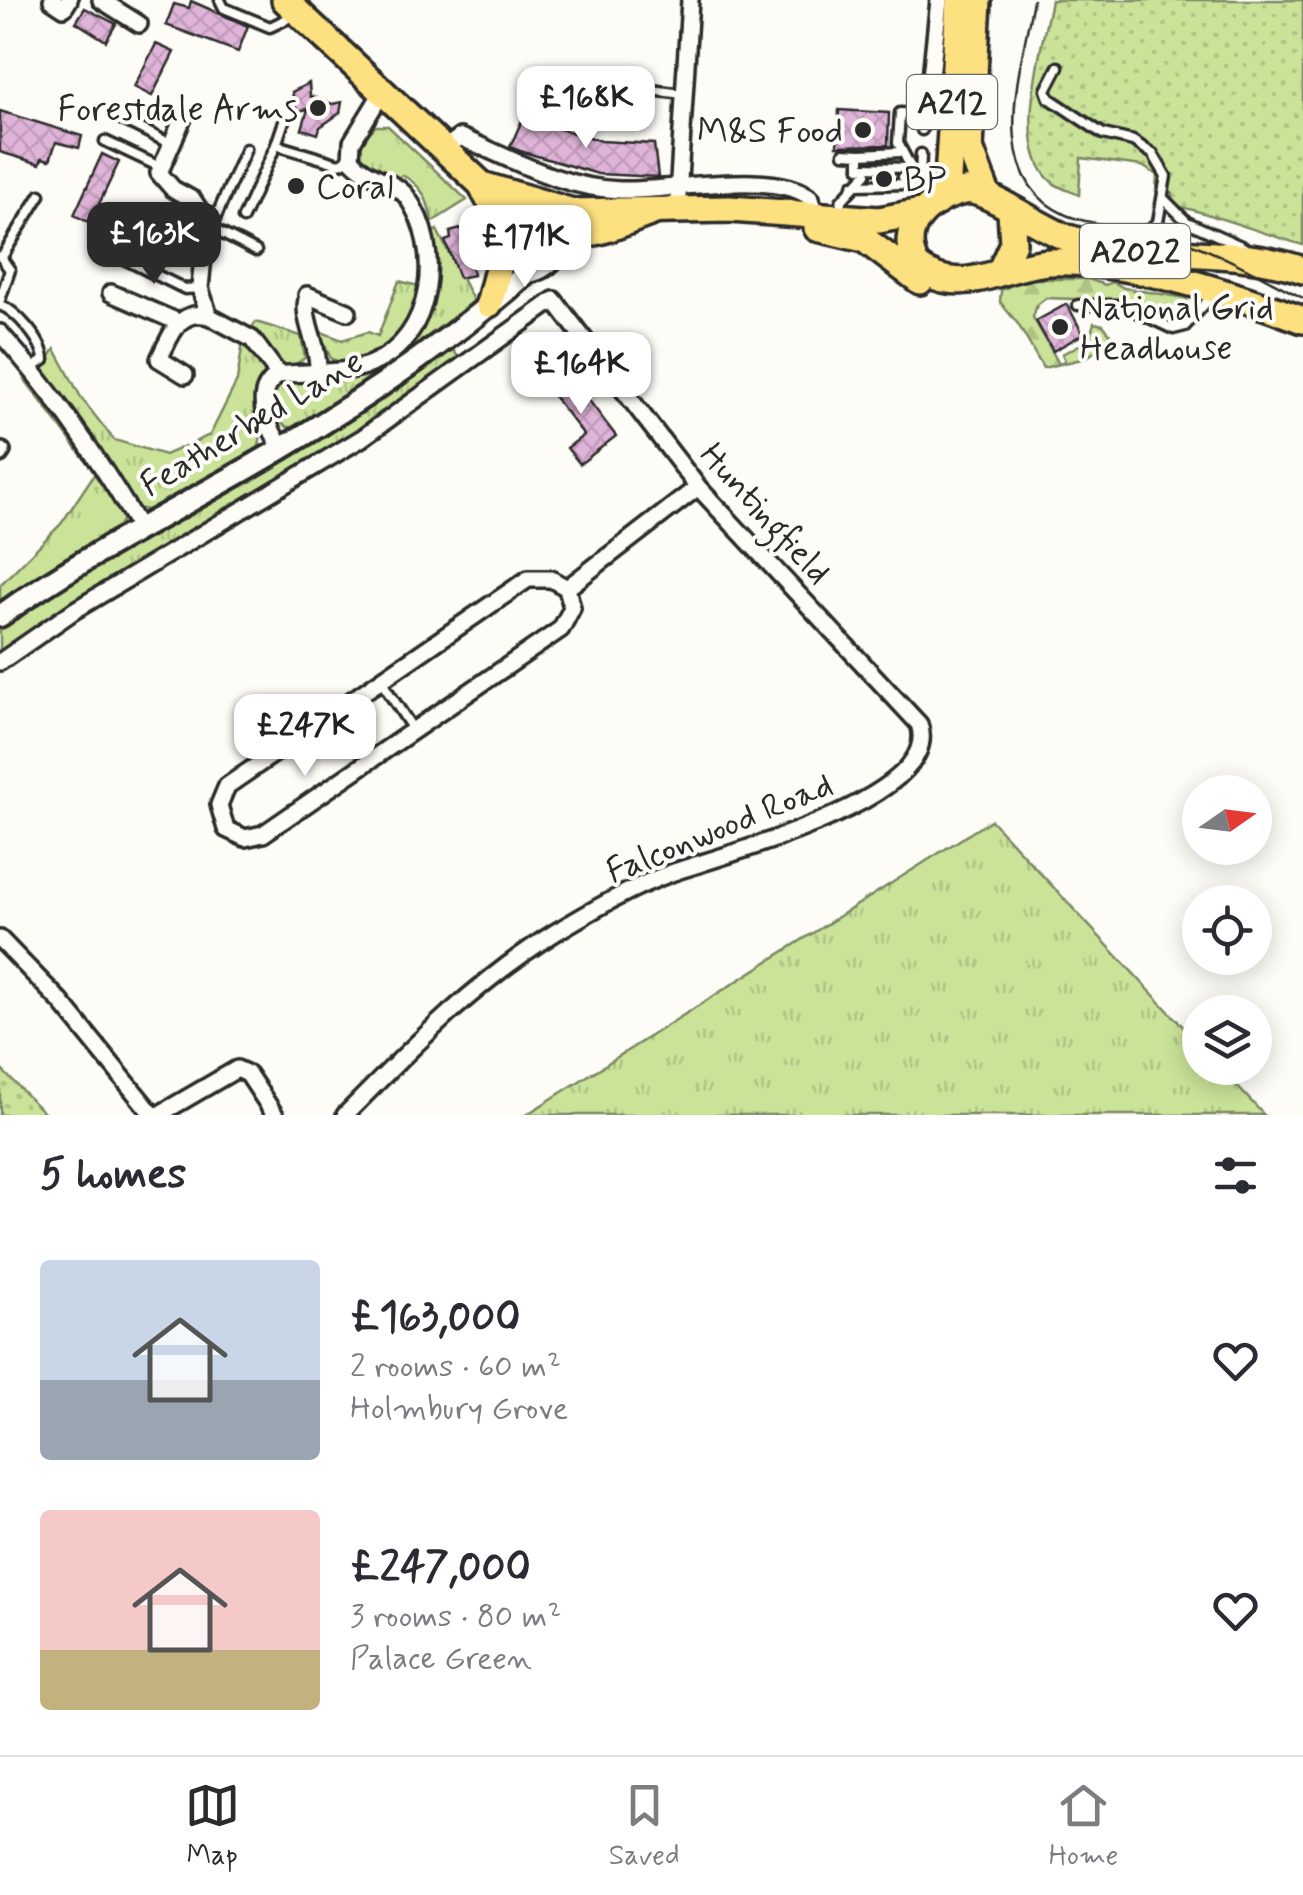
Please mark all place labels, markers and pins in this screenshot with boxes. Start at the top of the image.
pin: £168K [516,66,656,151]
place label: Forestdale Arms [58,87,298,133]
marker: Forestdale Arms [307,97,329,119]
place label: M&S Food [697,109,843,155]
marker: M&S Food [852,119,874,141]
place label: BP [904,158,946,204]
place label: Coral [316,165,393,211]
marker: BP [873,168,895,190]
marker: Coral [285,175,307,197]
pin: £163K [84,202,224,287]
pin: £171K [455,205,595,290]
place label: National Grid Headhouse [1080,286,1274,372]
marker: National Grid Headhouse [1049,316,1071,338]
pin: £164K [511,332,651,417]
pin: £247K [235,694,375,779]

